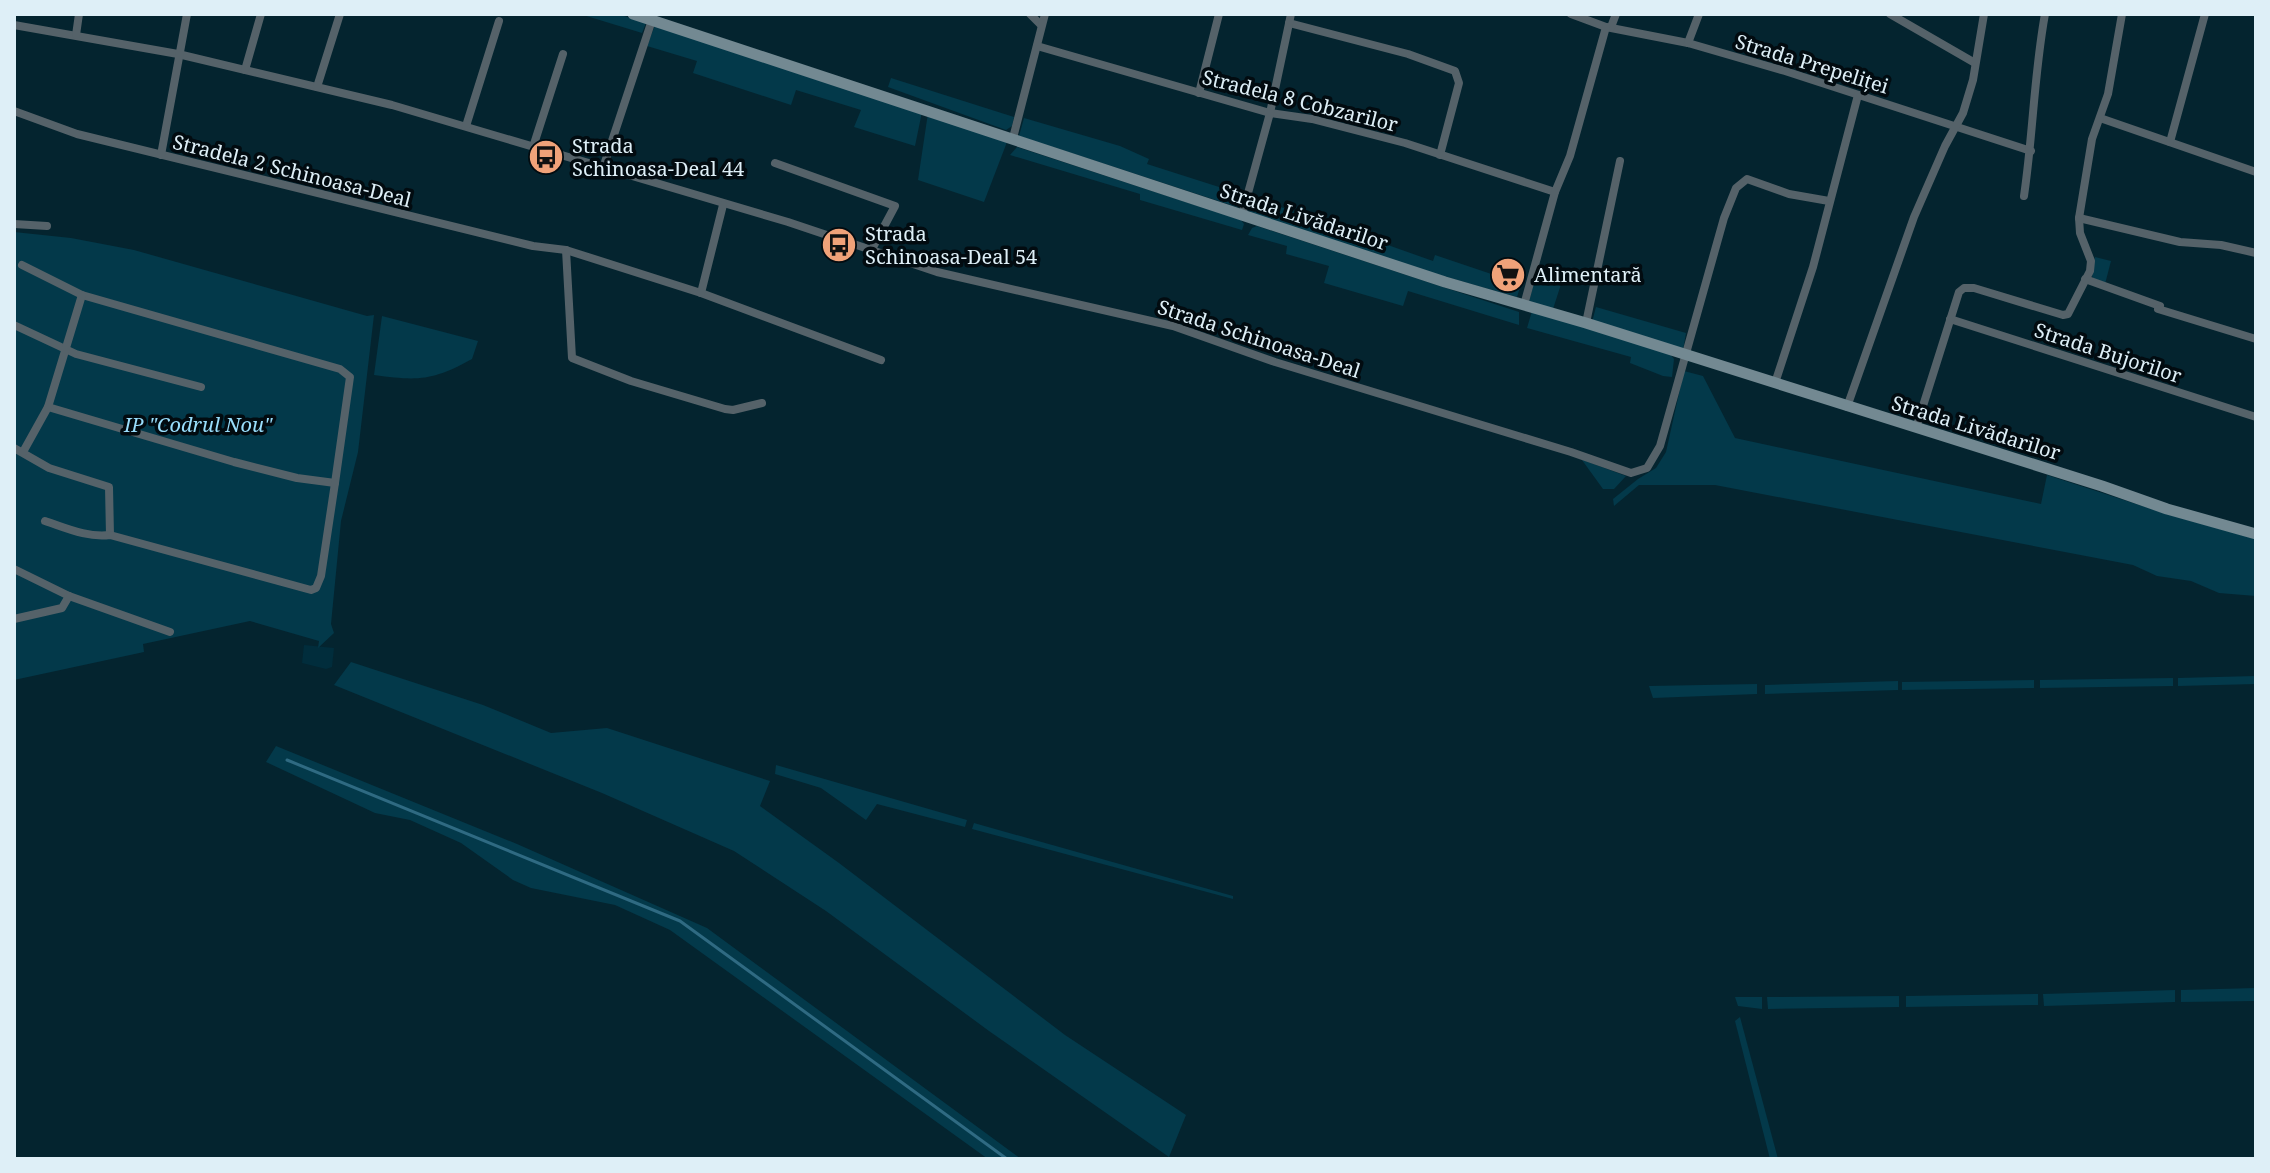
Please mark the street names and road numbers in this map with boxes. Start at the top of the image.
street label: Strada Prepeliței [1732,27,1893,100]
street label: Stradela 8 Cobzarilor [1199,63,1401,138]
street label: Stradela 2 Schinoasa-Deal [170,128,414,213]
street label: Strada Livădarilor [1217,177,1392,257]
street label: Strada Schinoasa-Deal [1154,293,1364,384]
street label: Strada Bujorilor [2031,316,2186,389]
street label: Strada Livădarilor [1888,389,2064,466]

